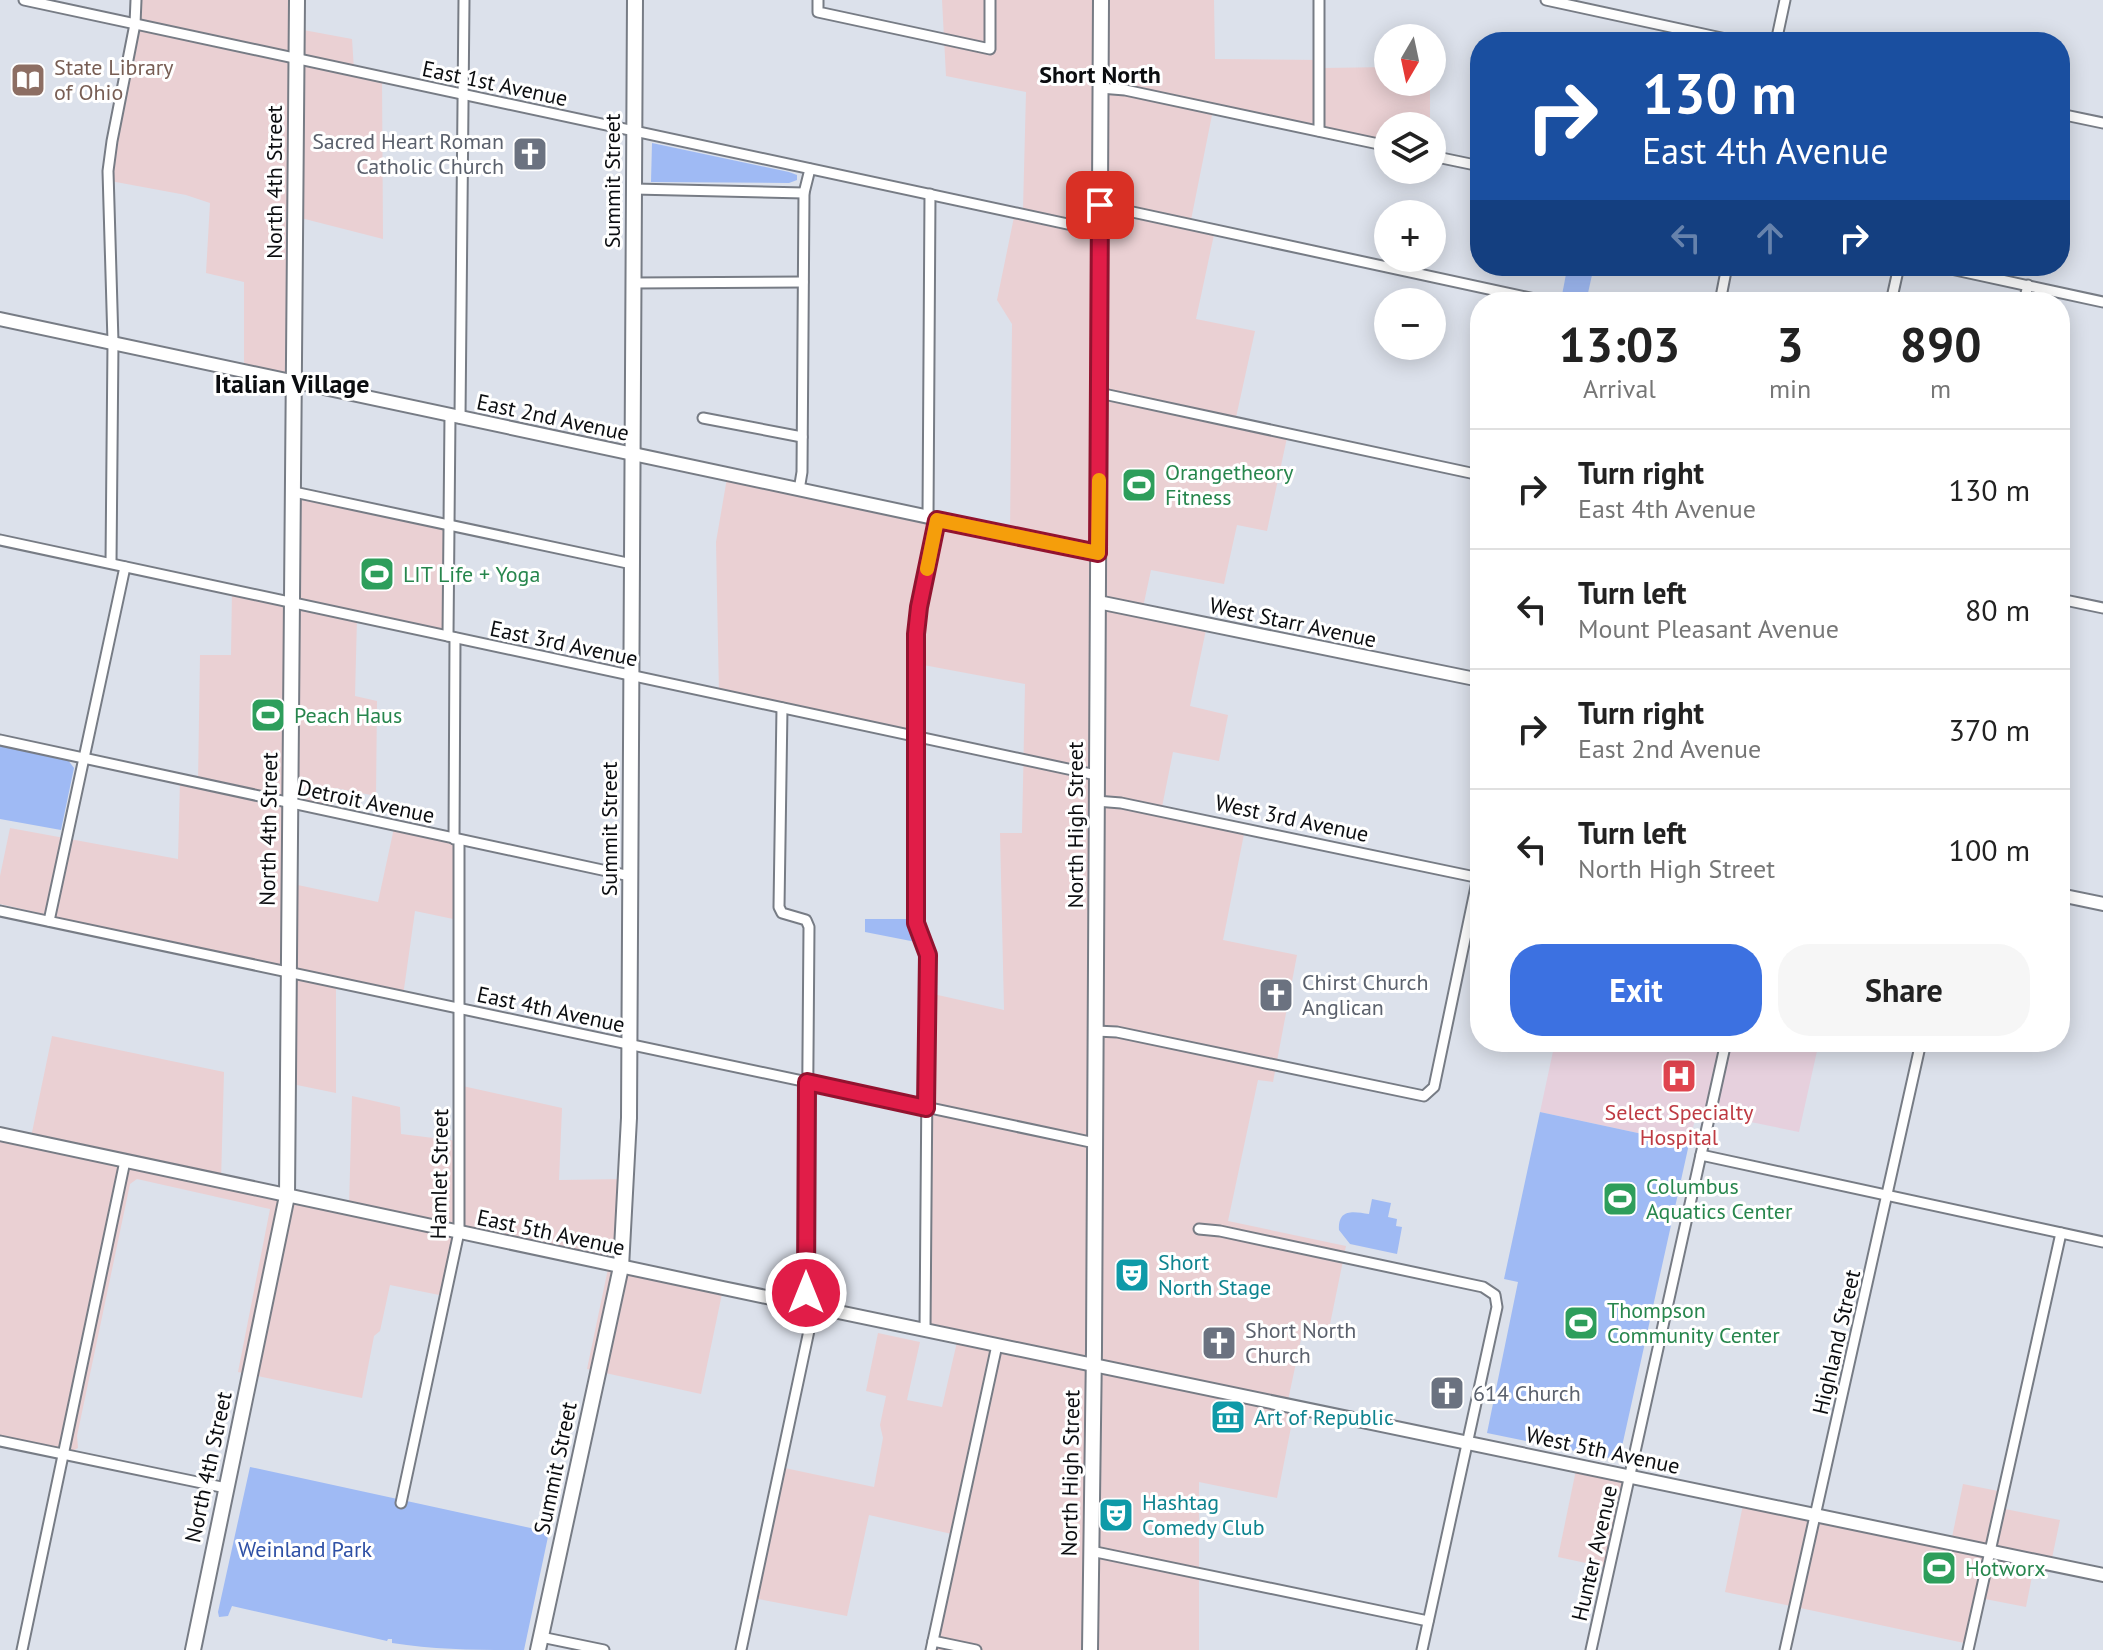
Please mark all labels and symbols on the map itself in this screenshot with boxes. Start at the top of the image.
north arrow [1374,24,1446,96]
place label: State Library of Ohio [54,53,174,106]
street label: East 1st Avenue [420,54,570,112]
district label: Short North [1039,59,1161,90]
library icon: State Library of Ohio [9,61,47,99]
street label: North 4th Street [260,105,288,259]
street label: Summit Street [598,113,626,248]
place label: Sacred Heart Roman Catholic Church [312,127,504,180]
church icon: Sacred Heart Roman Catholic Church [511,135,549,173]
pin [1066,171,1134,239]
district label: Italian Village [215,367,369,400]
street label: East 2nd Avenue [474,387,632,447]
place label: Orangetheory Fitness [1165,458,1294,511]
sports icon: Orangetheory Fitness [1120,466,1158,504]
sports icon: LIT Life + Yoga [358,555,396,593]
place label: LIT Life + Yoga [403,560,540,588]
street label: West Starr Avenue [1207,591,1379,653]
street label: East 3rd Avenue [487,614,641,672]
sports icon: Peach Haus [249,696,287,734]
place label: Peach Haus [294,701,402,729]
street label: North High Street [1061,741,1089,908]
street label: North 4th Street [253,751,283,906]
street label: Summit Street [595,761,623,896]
street label: Detroit Avenue [295,773,437,829]
street label: West 3rd Avenue [1213,788,1371,848]
place label: Chirst Church Anglican [1302,968,1428,1021]
church icon: Chirst Church Anglican [1257,976,1295,1014]
street label: East 4th Avenue [474,980,628,1038]
hospital icon: Select Specialty Hospital [1660,1057,1698,1095]
place label: Select Specialty Hospital [1605,1098,1754,1151]
street label: Hamlet Street [424,1108,454,1240]
place label: Columbus Aquatics Center [1646,1172,1793,1225]
sports icon: Columbus Aquatics Center [1601,1180,1639,1218]
street label: East 5th Avenue [474,1203,628,1261]
place label: Short North Stage [1158,1248,1271,1301]
position arrow [764,1251,848,1335]
theatre icon: Short North Stage [1113,1256,1151,1294]
street label: Highland Street [1806,1266,1866,1417]
place label: Thompson Community Center [1607,1296,1780,1349]
sports icon: Thompson Community Center [1562,1304,1600,1342]
place label: Short North Church [1245,1316,1356,1369]
church icon: Short North Church [1200,1324,1238,1362]
church icon: 614 Church [1428,1374,1466,1412]
place label: 614 Church [1473,1379,1581,1407]
street label: North 4th Street [178,1388,238,1545]
street label: North High Street [1055,1389,1085,1557]
museum icon: Art of Republic [1209,1398,1247,1436]
street label: Summit Street [527,1399,583,1537]
place label: Art of Republic [1254,1403,1394,1431]
street label: West 5th Avenue [1524,1420,1682,1480]
street label: Hunter Avenue [1565,1482,1623,1624]
place label: Hashtag Comedy Club [1142,1488,1265,1541]
theatre icon: Hashtag Comedy Club [1097,1496,1135,1534]
park label: Weinland Park [238,1535,372,1563]
sports icon: Hotworx [1920,1549,1958,1587]
place label: Hotworx [1965,1554,2046,1582]

